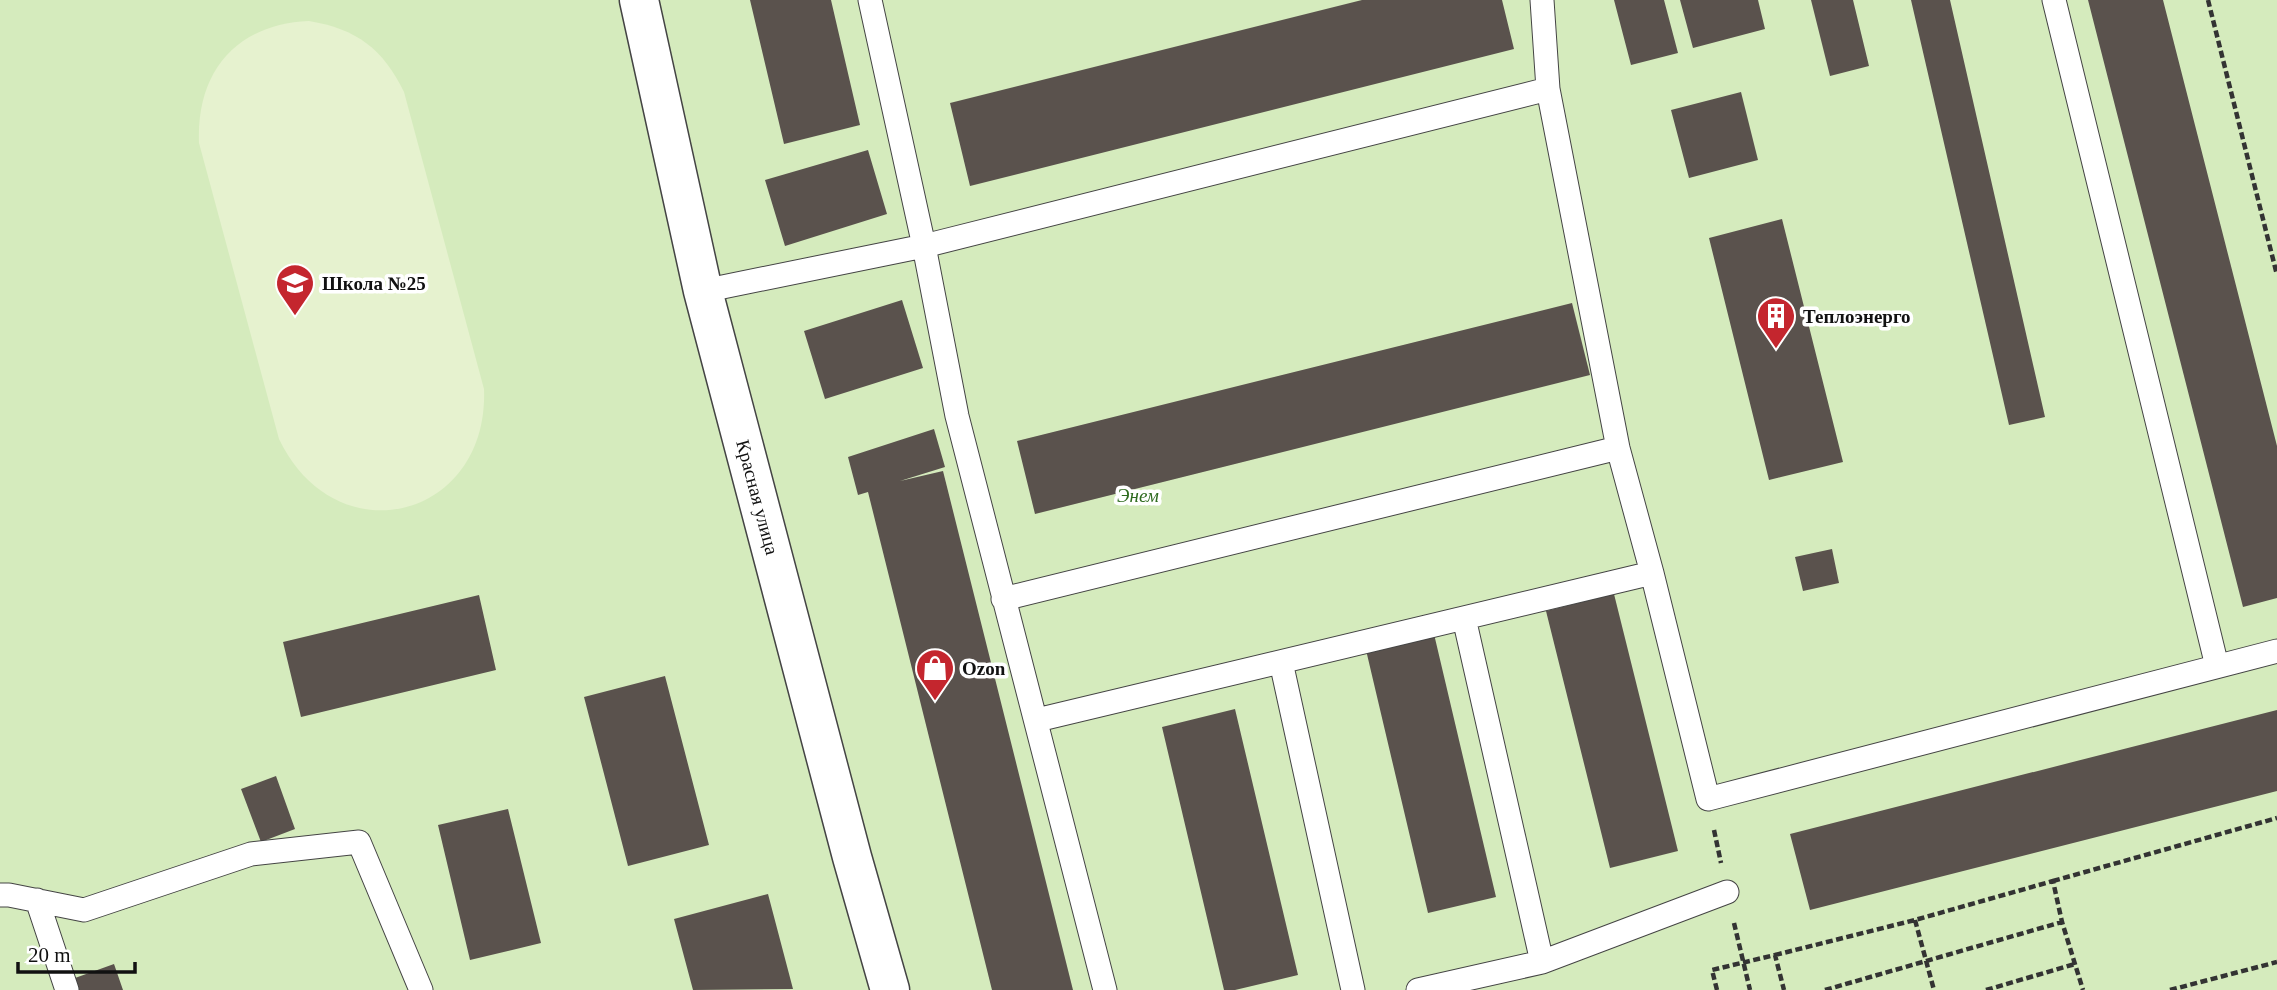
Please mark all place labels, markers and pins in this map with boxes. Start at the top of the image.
school or university icon: Школа №25 [274,262,316,317]
place label: Школа №25 [322,273,426,294]
building icon: Теплоэнерго [1755,295,1797,350]
place label: Теплоэнерго [1803,306,1911,327]
shop icon: Ozon [914,647,956,702]
place label: Ozon [962,658,1006,679]

